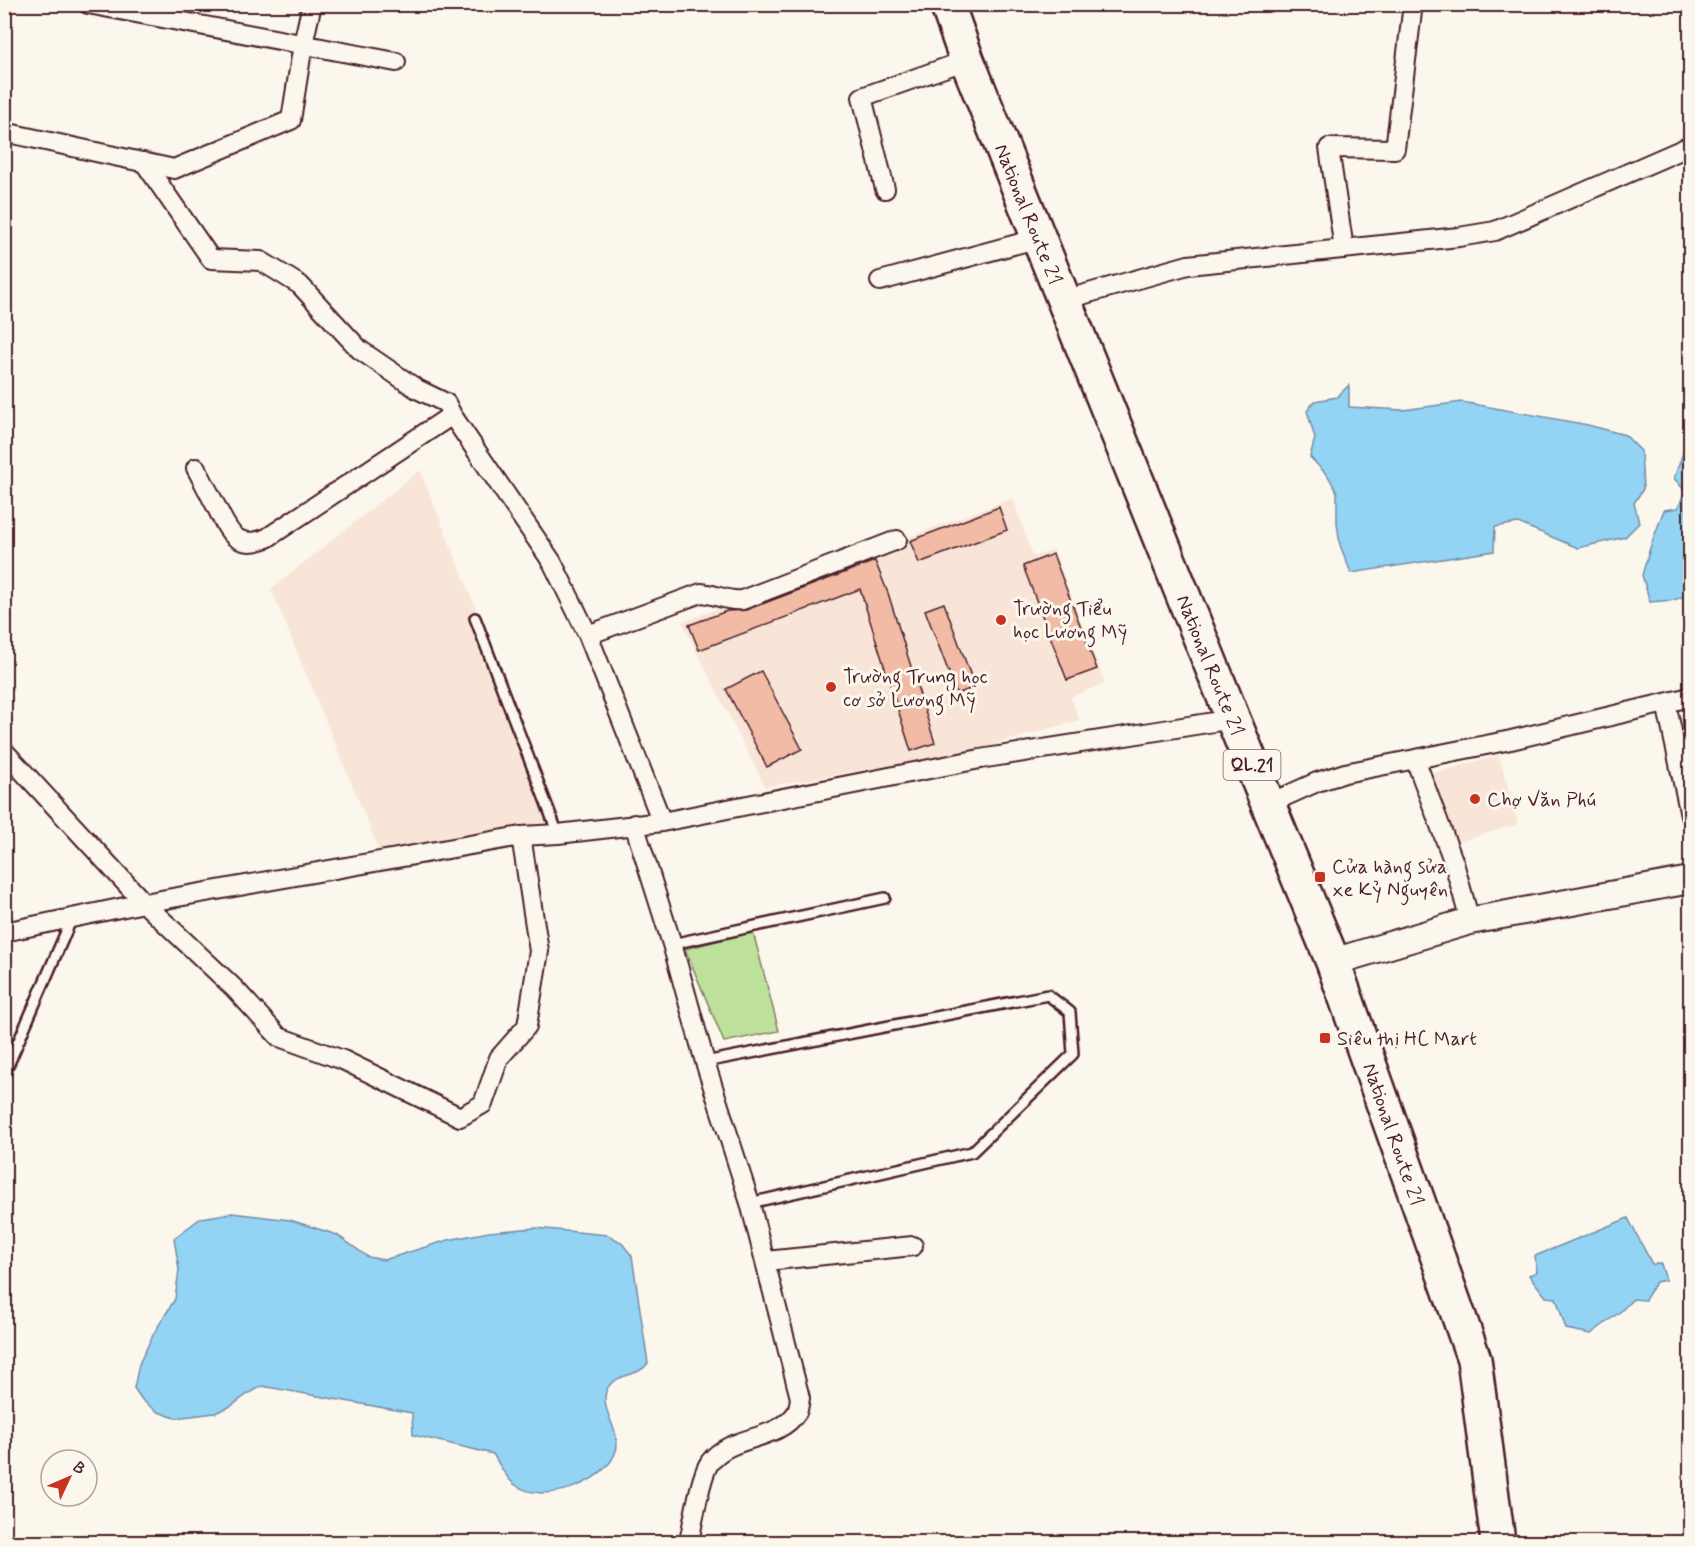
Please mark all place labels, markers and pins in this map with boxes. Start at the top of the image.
place label: Trường Tiểu học Lương Mỹ [1013,596,1127,648]
marker: Trường Tiểu học Lương Mỹ [994,613,1008,627]
place label: Trường Trung học cơ sở Lương Mỹ [843,664,988,716]
marker: Trường Trung học cơ sở Lương Mỹ [824,680,838,694]
place label: Chợ Văn Phú [1487,787,1596,814]
marker: Chợ Văn Phú [1468,792,1482,806]
place label: Cửa hàng sửa xe Kỷ Nguyên [1332,854,1448,906]
marker: Cửa hàng sửa xe Kỷ Nguyên [1313,870,1327,884]
place label: Siêu thị HC Mart [1337,1026,1477,1053]
marker: Siêu thị HC Mart [1318,1031,1332,1045]

